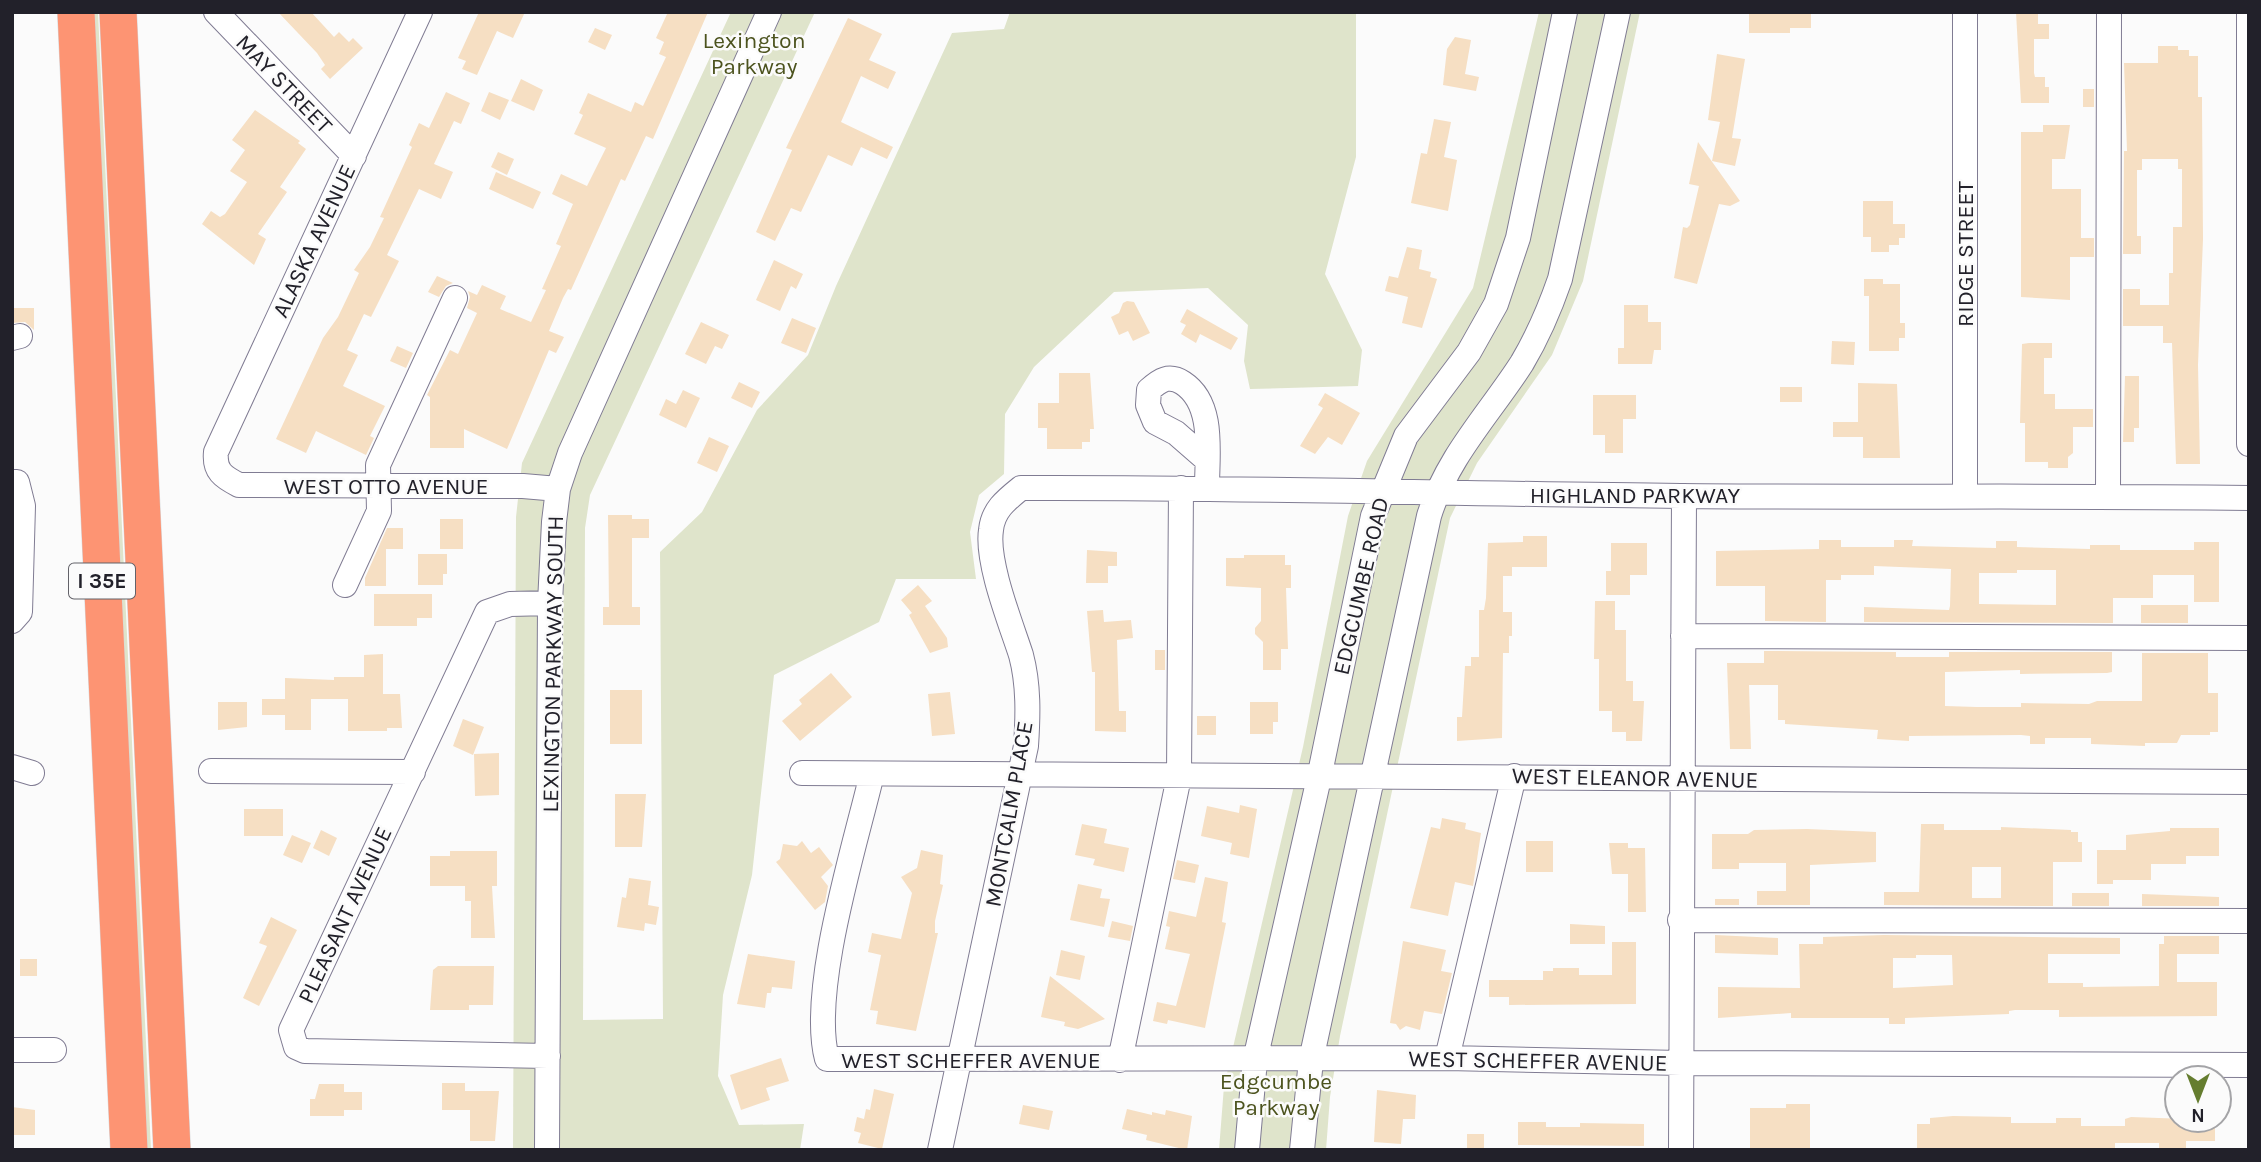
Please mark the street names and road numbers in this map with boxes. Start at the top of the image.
street label: MAY STREET [230,29,338,139]
street label: ALASKA AVENUE [267,160,361,322]
street label: RIDGE STREET [1952,181,1979,327]
street label: WEST OTTO AVENUE [284,473,488,500]
street label: HIGHLAND PARKWAY [1530,482,1741,509]
street label: EDGCUMBE ROAD [1327,495,1395,677]
street label: LEXINGTON PARKWAY SOUTH [537,515,569,813]
road number: I 35E [69,564,135,598]
street label: MONTCALM PLACE [979,719,1039,909]
street label: WEST ELEANOR AVENUE [1512,762,1758,794]
street label: PLEASANT AVENUE [292,822,398,1008]
street label: WEST SCHEFFER AVENUE [1408,1045,1668,1077]
street label: WEST SCHEFFER AVENUE [841,1047,1101,1074]

